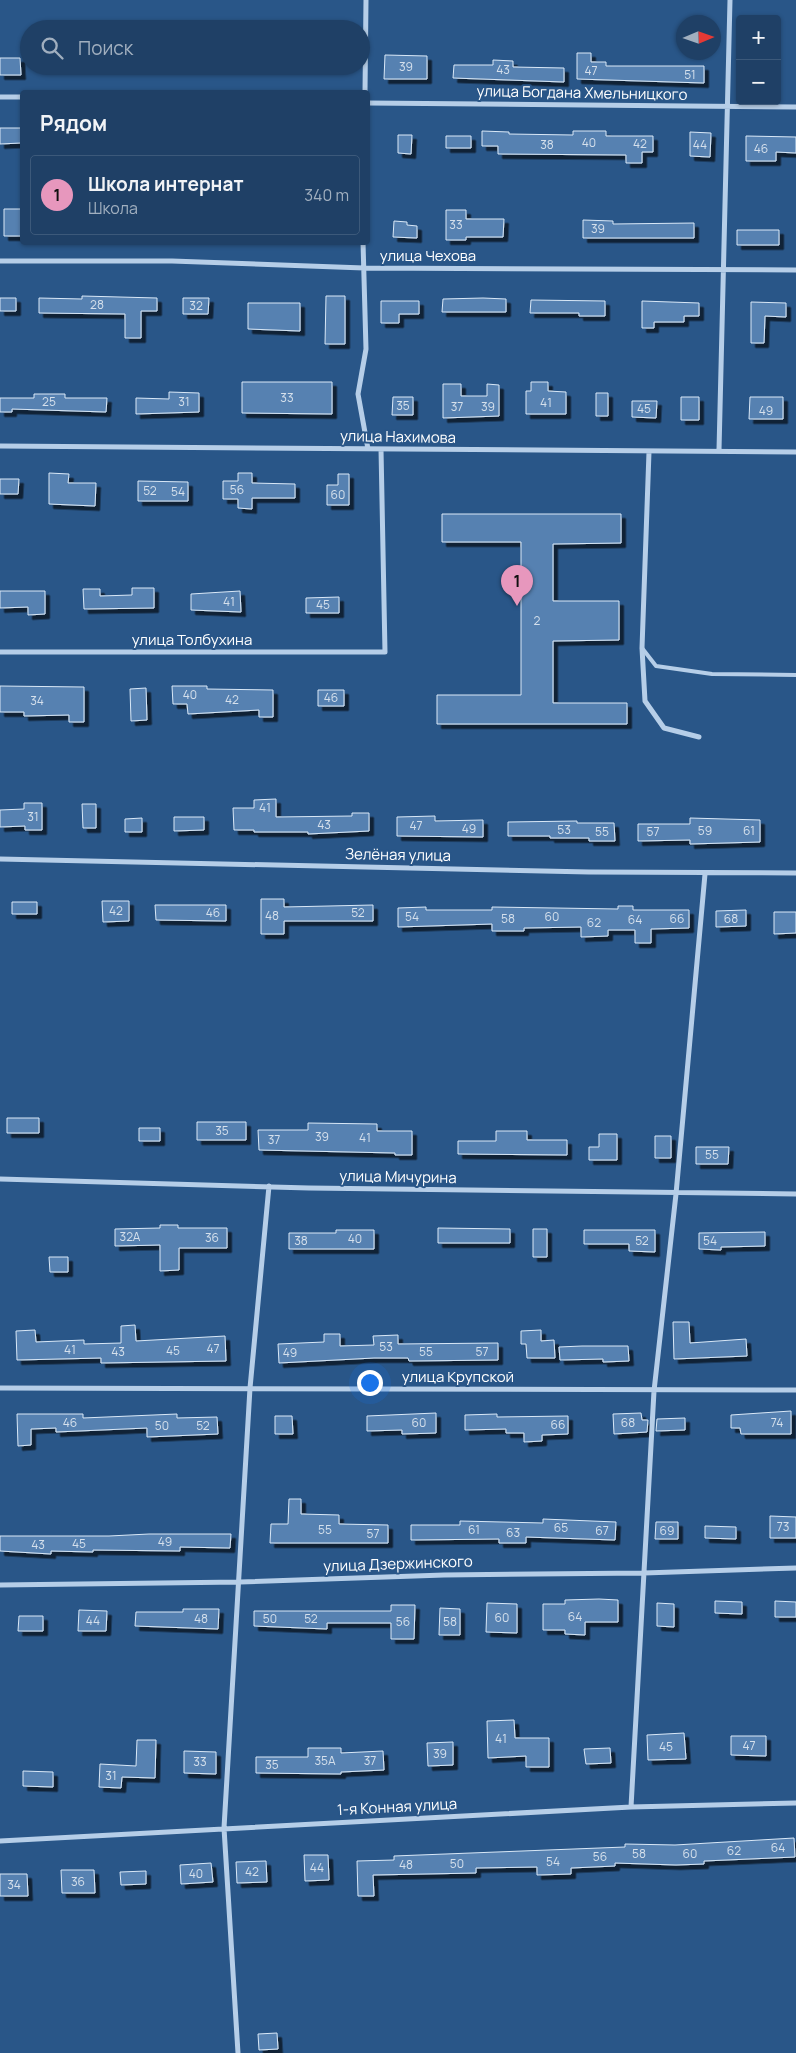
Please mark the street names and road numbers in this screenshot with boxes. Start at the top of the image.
street label: улица Богдана Хмельницкого [476,80,688,105]
street label: улица Чехова [380,245,476,266]
street label: улица Нахимова [340,425,456,448]
street label: улица Толбухина [132,629,252,650]
street label: Зелёная улица [345,843,451,866]
street label: улица Мичурина [339,1165,457,1188]
street label: улица Крупской [402,1366,514,1387]
street label: улица Дзержинского [323,1550,473,1577]
street label: 1-я Конная улица [336,1793,458,1820]

